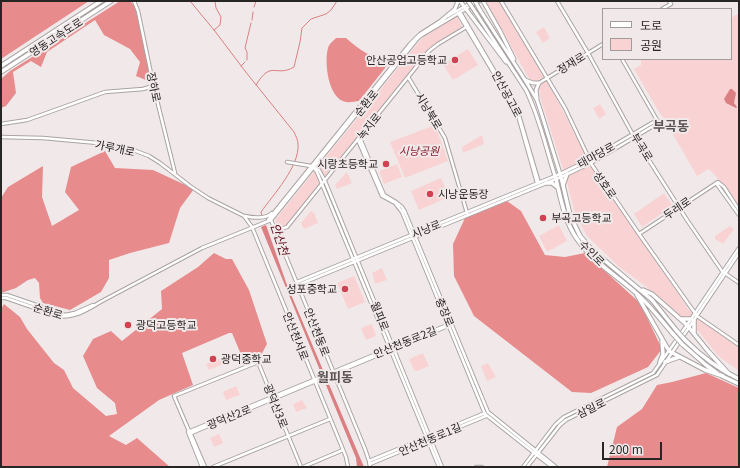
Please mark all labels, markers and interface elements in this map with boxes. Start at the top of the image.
legend [602,8,732,60]
street label: 영동고속도로 [27,15,85,59]
text: 도로 [640,16,662,33]
text: 공원 [640,36,662,53]
street label: 정재로 [555,50,587,76]
place label: 안산공업고등학교 [366,53,447,67]
marker: 안산공업고등학교 [450,55,460,65]
street label: 안산공고로 [489,69,525,119]
street label: 장하로 [144,71,164,103]
street label: 순환로 [351,87,381,119]
street label: 시낭북로 [413,90,445,132]
street label: 녹지로 [354,110,384,142]
district label: 부곡동 [653,118,689,134]
street label: 부곡로 [628,131,656,163]
street label: 가루개로 [94,137,136,159]
street label: 태마당로 [575,139,617,171]
park label: 시낭공원 [399,144,439,158]
place label: 시랑초등학교 [317,157,378,171]
marker: 시랑초등학교 [381,159,391,169]
street label: 성호로 [591,169,619,201]
place label: 시낭운동장 [438,187,489,201]
marker: 시낭운동장 [425,189,435,199]
street label: 두레로 [661,194,693,222]
place label: 부곡고등학교 [551,211,612,225]
marker: 부곡고등학교 [538,213,548,223]
street label: 시낭로 [409,217,443,241]
water label: 안산천 [268,221,292,257]
street label: 수인로 [577,238,607,268]
place label: 성포중학교 [286,282,337,296]
marker: 성포중학교 [340,284,350,294]
street label: 충장로 [433,295,457,329]
street label: 월피로 [368,299,392,333]
street label: 순환로 [32,300,64,322]
street label: 안산천동로 [301,306,333,358]
street label: 안산천서로 [280,310,312,362]
place label: 광덕고등학교 [136,318,197,332]
marker: 광덕고등학교 [123,320,133,330]
street label: 안산천동로2길 [372,323,438,361]
place label: 광덕중학교 [221,352,272,366]
marker: 광덕중학교 [208,354,218,364]
district label: 월피동 [317,369,353,385]
street label: 광덕산3로 [261,382,291,430]
street label: 삼일로 [574,395,608,421]
street label: 광덕산2로 [205,402,253,432]
street label: 안산천동로1길 [397,420,463,458]
scale bar [604,434,664,460]
text: 200 m [609,440,643,457]

